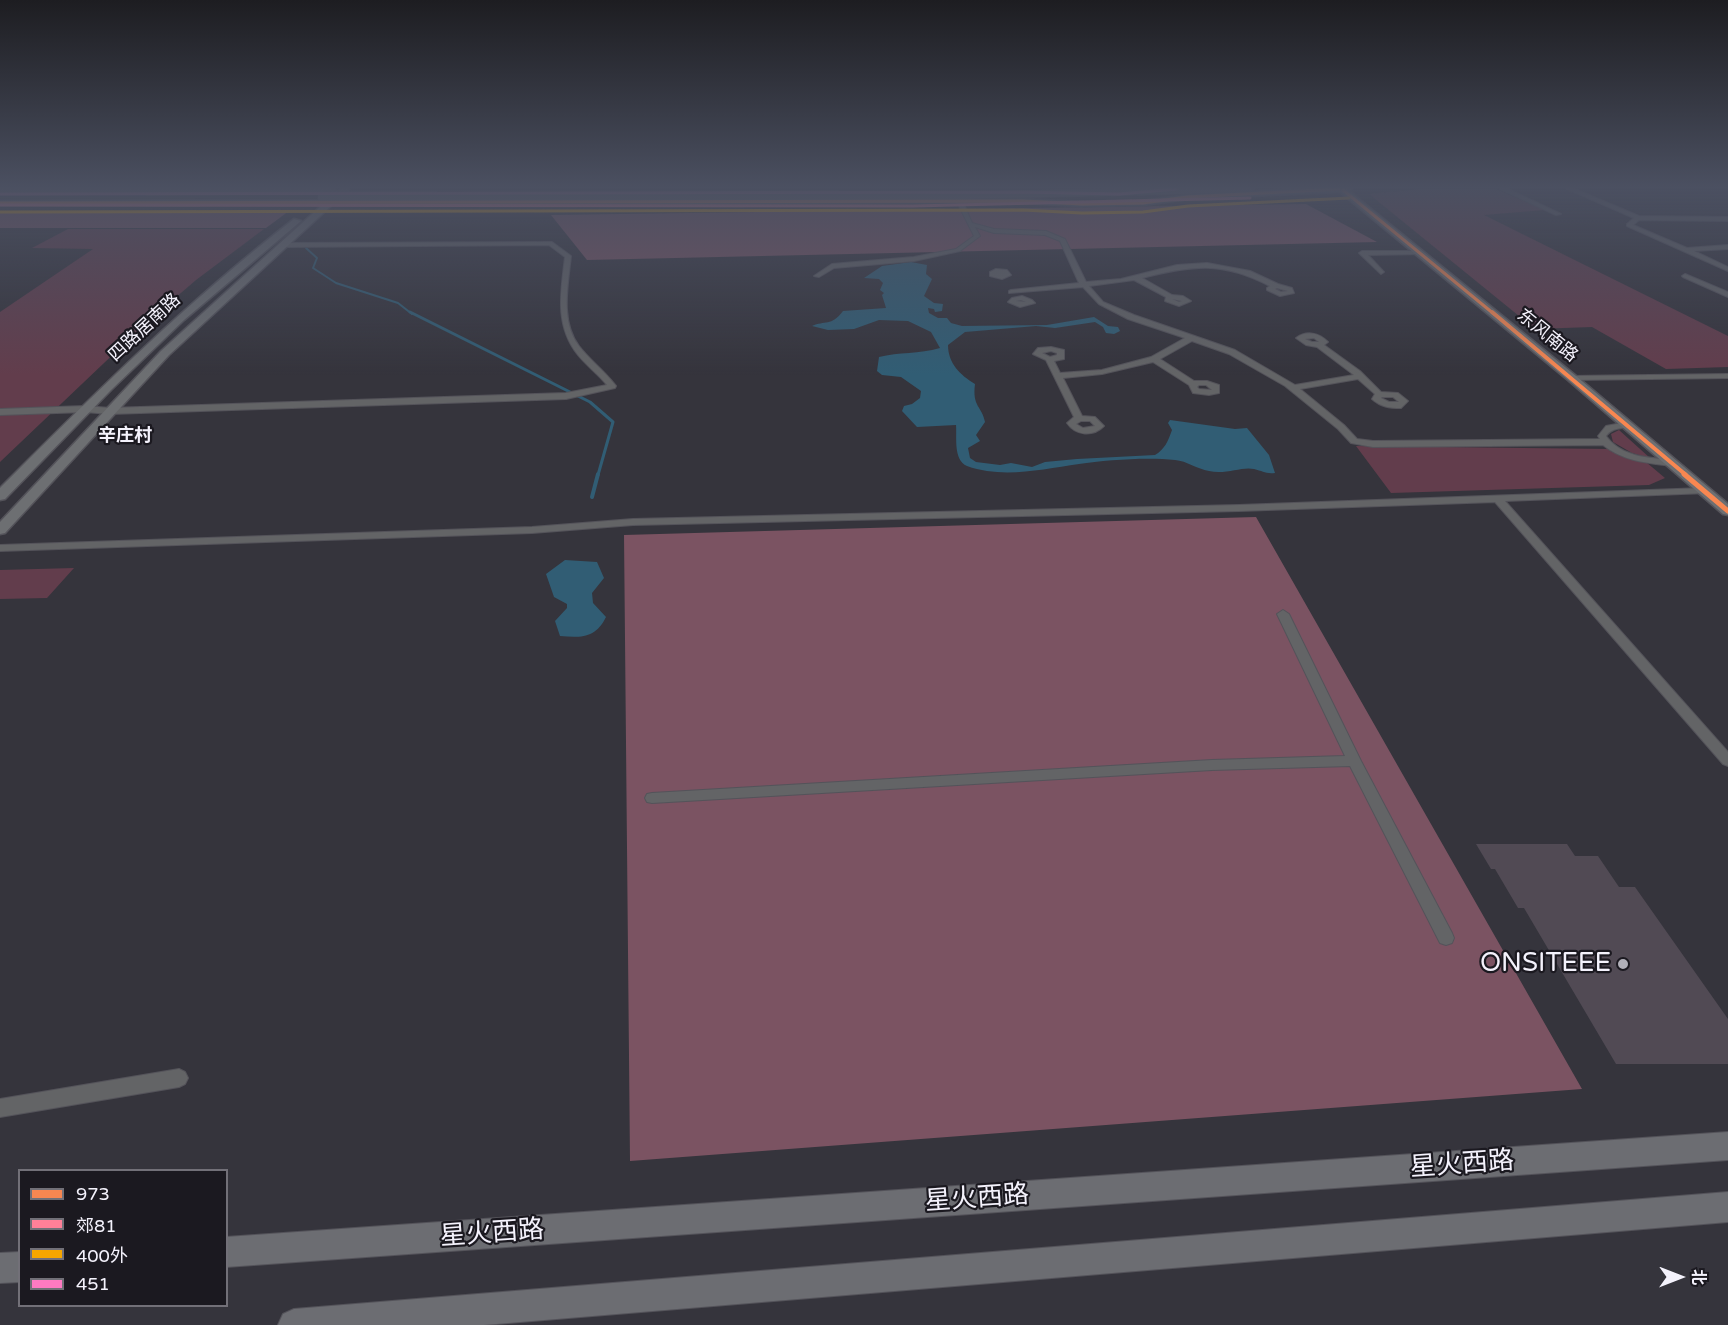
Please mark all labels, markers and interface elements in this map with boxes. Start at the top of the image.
street label: 四路居南路 [105,289,185,367]
street label: 东风南路 [1512,305,1582,367]
district label: 辛庄村 [98,425,152,447]
place label: ONSITEEE [1480,948,1611,980]
marker: ONSITEEE [1616,957,1630,971]
street label: 星火西路 [1409,1146,1515,1184]
legend [18,1169,228,1307]
street label: 星火西路 [924,1180,1030,1218]
text: 973 [76,1183,110,1205]
text: 郊81 [76,1215,117,1237]
street label: 星火西路 [439,1215,545,1253]
text: 400外 [76,1245,128,1267]
north arrow [1650,1247,1710,1307]
text: 北 [1688,1269,1708,1285]
text: 451 [76,1273,110,1295]

